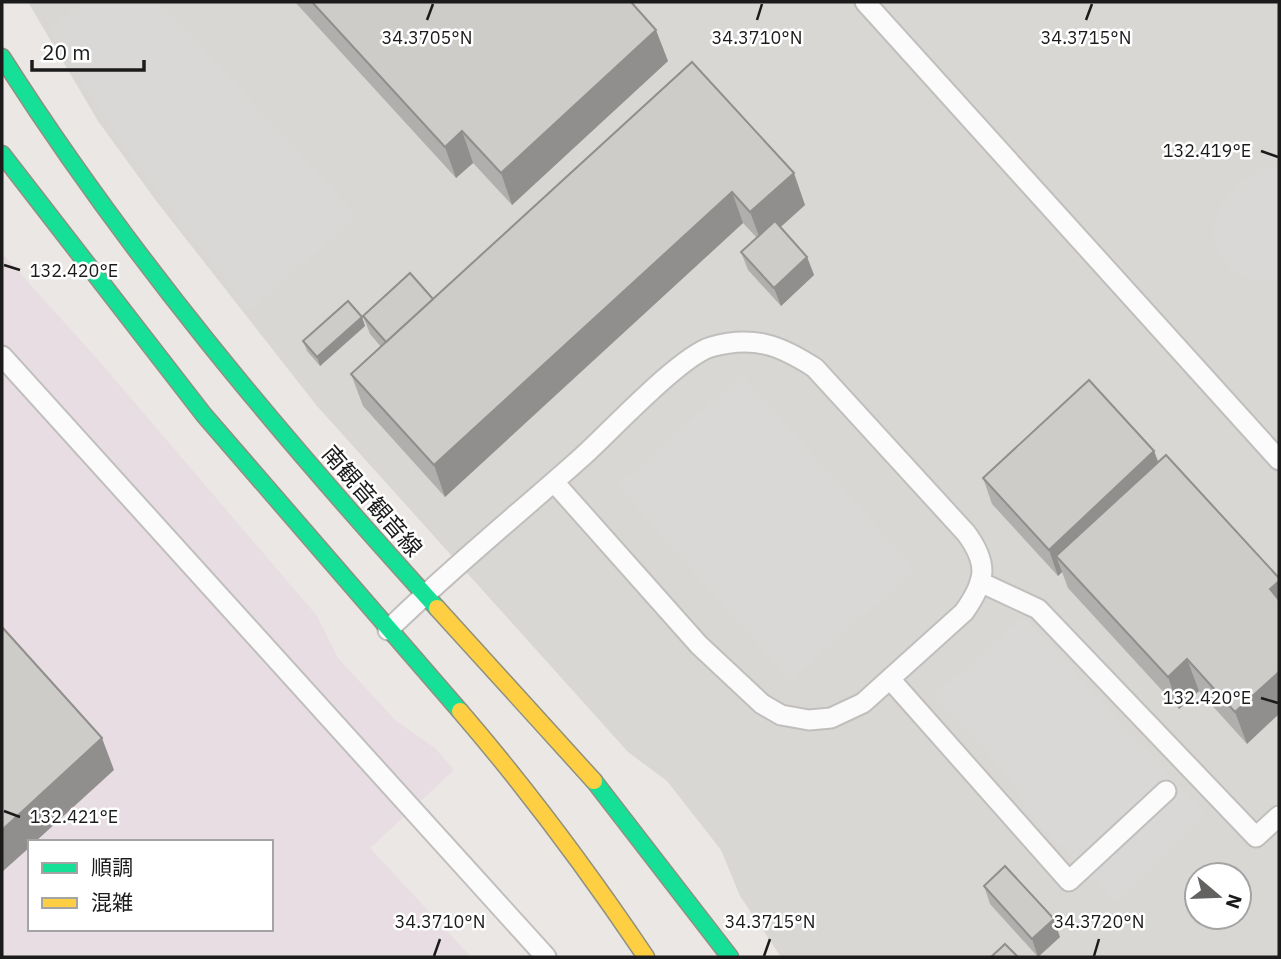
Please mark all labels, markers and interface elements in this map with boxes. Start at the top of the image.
text: 34.3705°N [382,26,472,49]
text: 34.3710°N [712,26,802,49]
text: 34.3715°N [1041,26,1131,49]
scale bar [32,28,144,72]
text: 20 m [42,38,91,66]
text: 132.419°E [1163,139,1251,162]
text: 132.420°E [30,259,118,282]
street label: 南観音観音線 [316,438,429,562]
text: 132.420°E [1163,686,1251,709]
text: 132.421°E [30,805,118,828]
legend [28,840,273,931]
text: 順調 [91,853,133,881]
north arrow [1183,861,1253,931]
text: 混雑 [91,888,133,916]
text: N [1220,891,1248,912]
text: 34.3710°N [395,910,485,933]
text: 34.3715°N [725,910,815,933]
text: 34.3720°N [1054,910,1144,933]

